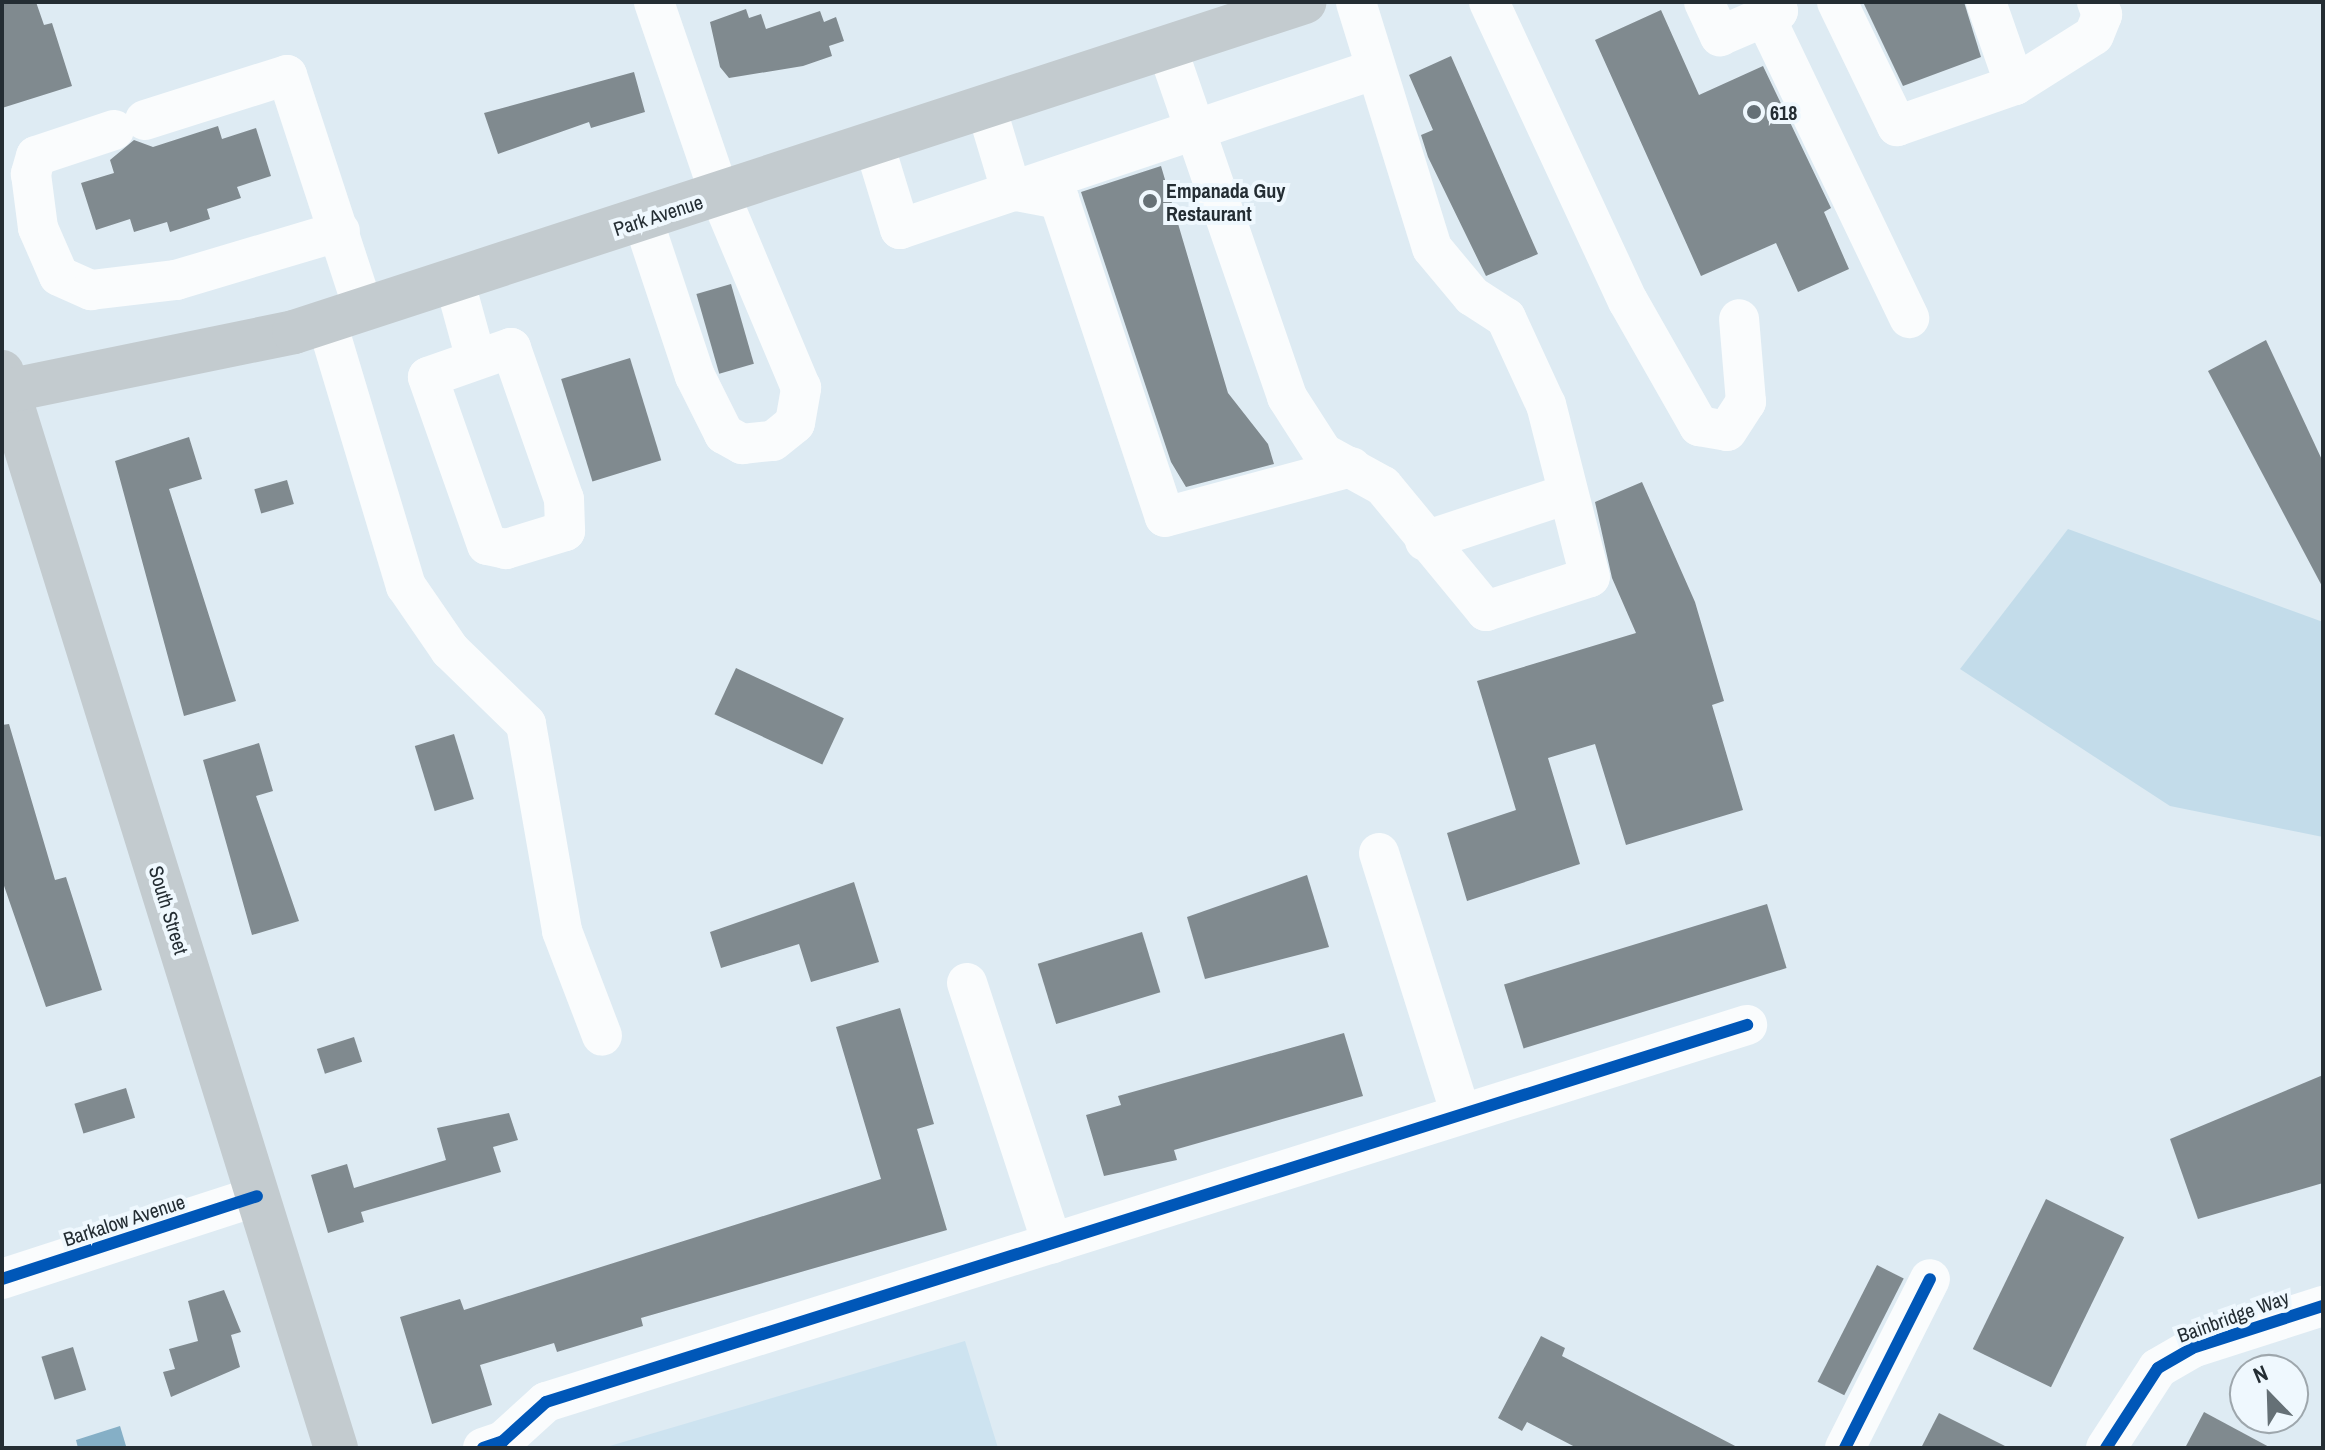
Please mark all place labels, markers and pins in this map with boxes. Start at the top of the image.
place label: 618 [1770,100,1797,124]
marker: 618 [1745,103,1763,121]
place label: Empanada Guy Restaurant [1166,178,1285,225]
marker: Empanada Guy Restaurant [1141,192,1159,210]

